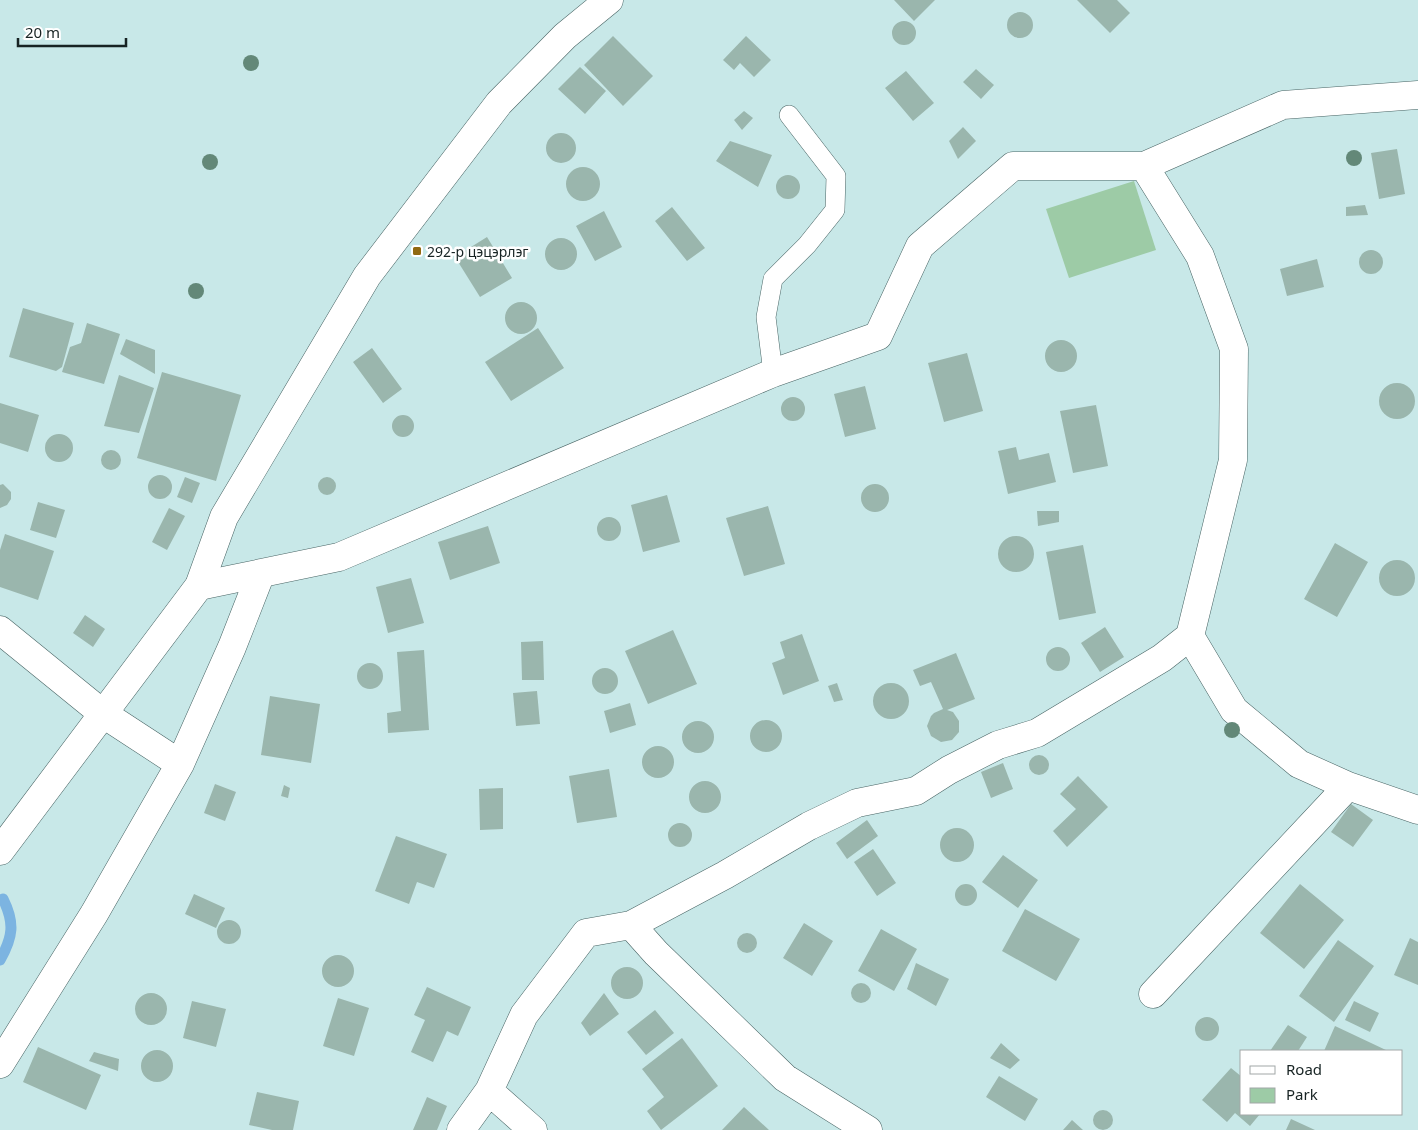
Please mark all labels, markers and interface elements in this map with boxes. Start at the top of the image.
scale bar [18,15,125,47]
text: 20 m [25,22,60,42]
place label: 292-р цэцэрлэг [427,242,528,261]
marker: 292-р цэцэрлэг [411,245,423,257]
legend [1240,1050,1403,1115]
text: Road [1286,1059,1322,1079]
text: Park [1286,1084,1318,1104]

